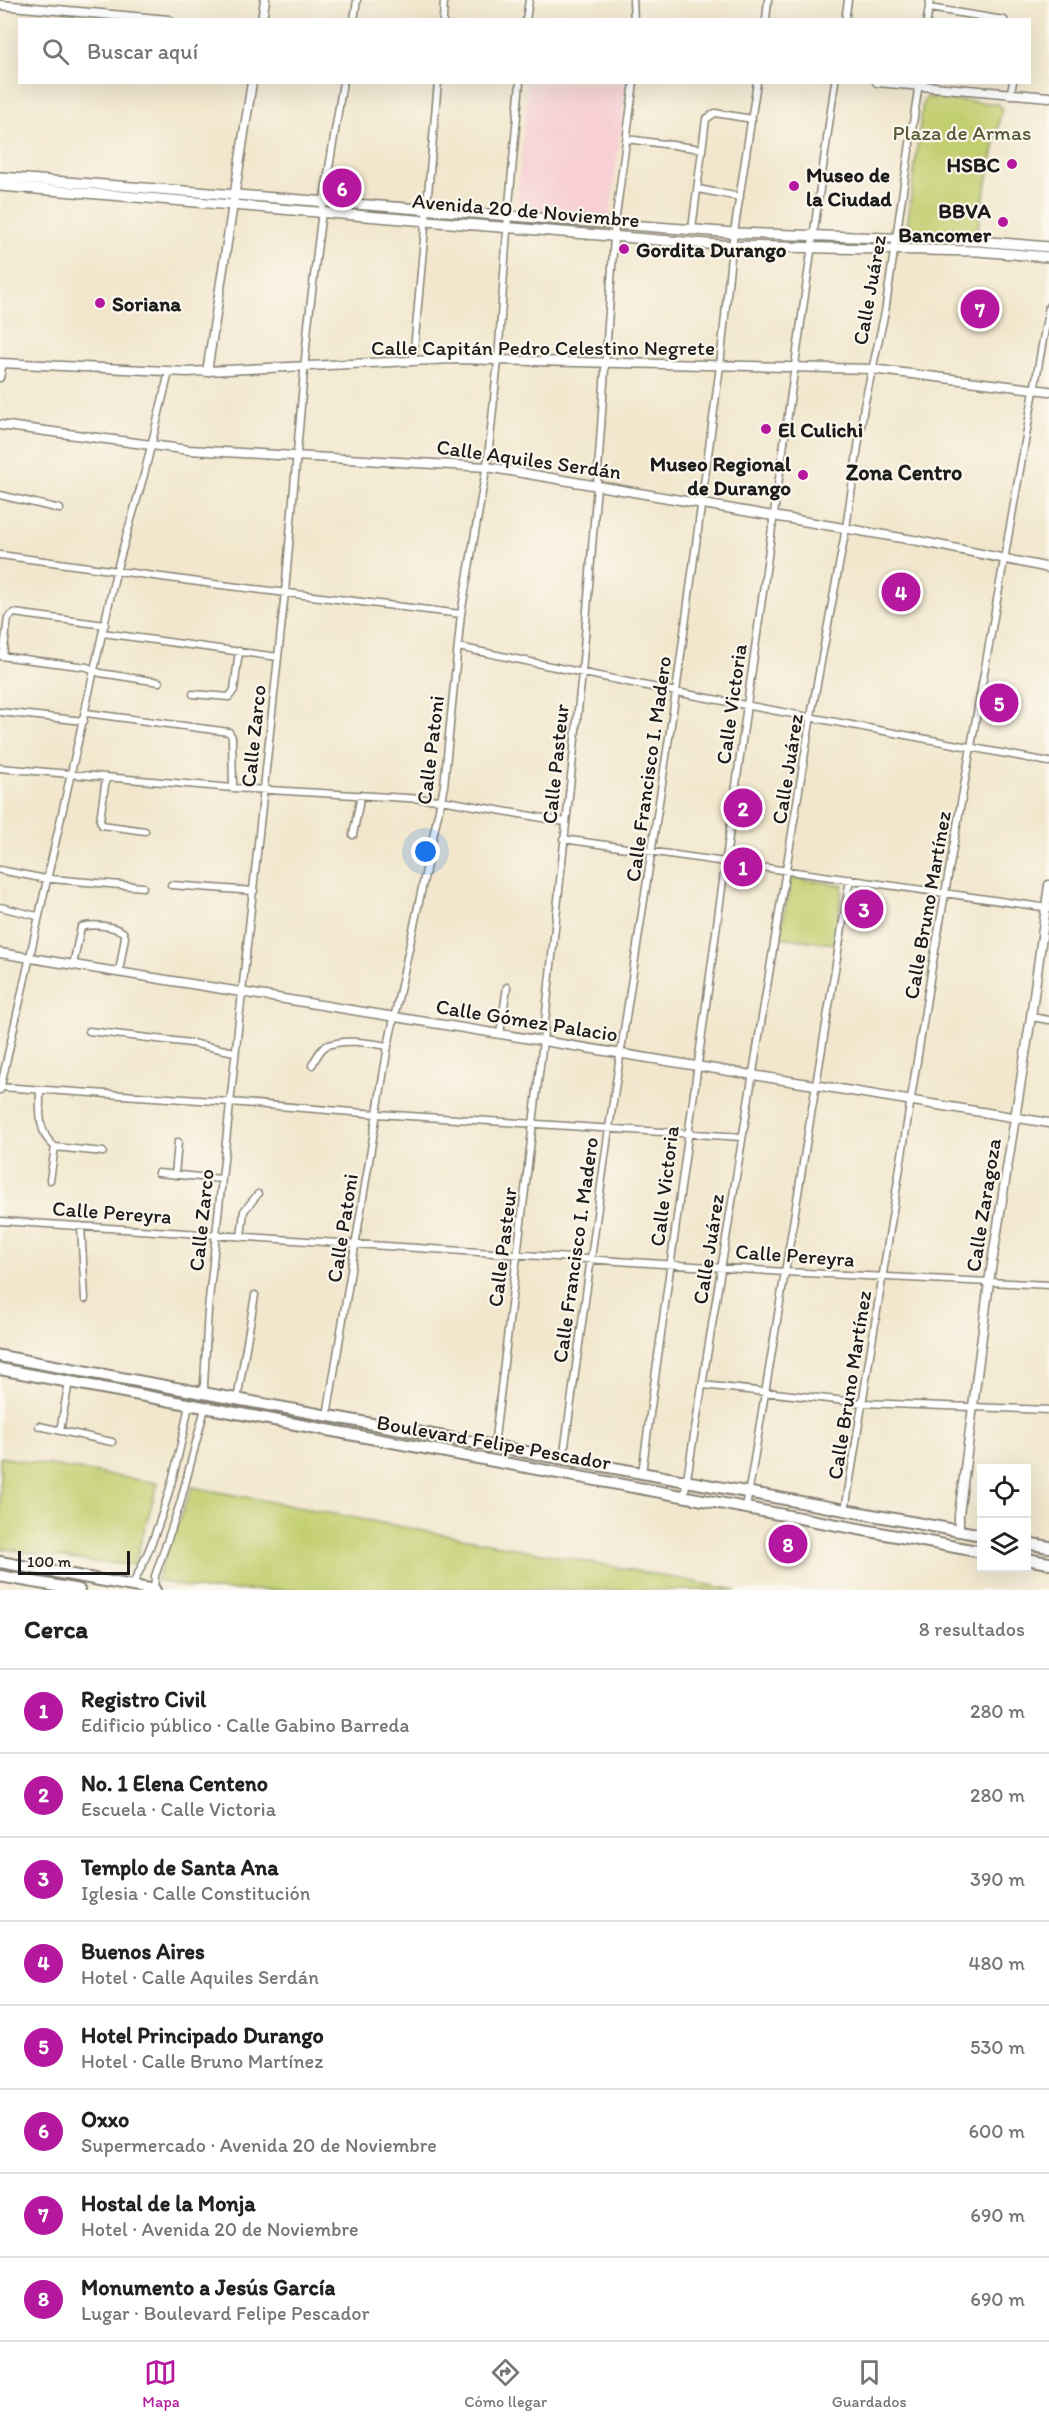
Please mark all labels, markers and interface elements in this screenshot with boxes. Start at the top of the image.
search box [18,18,1031,84]
icon: search [39,35,72,68]
text: Buscar aquí [87,38,198,65]
park label: Plaza de Armas [893,120,1031,145]
place label: HSBC [946,152,1000,177]
marker: HSBC [1005,157,1019,171]
place label: Museo de la Ciudad [806,162,892,211]
pin: 6 [322,166,362,210]
marker: Museo de la Ciudad [787,179,801,193]
street label: Avenida 20 de Noviembre [411,188,641,232]
place label: BBVA Bancomer [898,198,992,247]
marker: BBVA Bancomer [996,215,1010,229]
street label: Calle Juárez [847,233,891,347]
place label: Gordita Durango [636,237,787,263]
marker: Gordita Durango [617,242,631,256]
pin: 7 [960,286,1000,332]
place label: Soriana [112,291,182,316]
marker: Soriana [93,296,107,310]
street label: Calle Capitán Pedro Celestino Negrete [371,335,715,360]
place label: El Culichi [778,417,863,442]
marker: El Culichi [759,422,773,436]
street label: Calle Aquiles Serdán [435,434,623,484]
place label: Museo Regional de Durango [650,451,792,501]
district label: Zona Centro [846,459,962,486]
marker: Museo Regional de Durango [796,468,810,482]
pin: 4 [882,570,920,614]
street label: Calle Victoria [710,642,752,766]
street label: Calle Francisco I. Madero [620,654,676,884]
pin: 5 [980,680,1018,726]
street label: Calle Zarco [235,684,271,788]
street label: Calle Patoni [411,694,449,806]
street label: Calle Pasteur [536,703,574,825]
street label: Calle Juárez [766,712,808,826]
pin: 2 [724,786,762,830]
street label: Calle Bruno Martínez [898,808,956,1001]
your location [411,837,440,866]
pin: 1 [724,844,762,890]
pin: 3 [844,886,884,932]
street label: Calle Gómez Palacio [434,993,620,1047]
street label: Calle Victoria [644,1124,684,1248]
street label: Calle Francisco I. Madero [547,1135,603,1365]
street label: Calle Zaragoza [960,1136,1006,1274]
street label: Calle Zarco [183,1168,219,1272]
street label: Calle Patoni [321,1172,363,1284]
street label: Calle Pasteur [482,1186,522,1308]
street label: Calle Juárez [687,1192,729,1306]
street label: Calle Pereyra [51,1195,173,1229]
street label: Calle Pereyra [734,1238,856,1272]
street label: Calle Bruno Martínez [822,1288,876,1481]
street label: Boulevard Felipe Pescador [375,1409,614,1475]
map controls [977,1464,1031,1572]
button: locate [977,1464,1031,1518]
button: layers [977,1518,1031,1572]
pin: 8 [768,1522,808,1566]
scale bar [18,1548,130,1576]
text: 100 m [27,1552,71,1571]
text: Cerca [24,1613,88,1645]
text: 8 resultados [919,1617,1025,1641]
text: Registro Civil [81,1686,206,1713]
text: 1 [39,1699,48,1723]
text: 280 m [970,1699,1025,1723]
text: Edificio público · Calle Gabino Barreda [81,1713,409,1737]
text: No. 1 Elena Centeno [81,1770,268,1797]
text: 2 [38,1783,49,1807]
text: 280 m [970,1783,1025,1807]
text: Escuela · Calle Victoria [81,1797,276,1821]
text: Templo de Santa Ana [81,1854,279,1881]
text: 3 [38,1867,49,1891]
text: 390 m [970,1867,1025,1891]
text: Iglesia · Calle Constitución [81,1881,310,1905]
text: Buenos Aires [81,1938,205,1965]
text: 4 [37,1951,50,1975]
text: 480 m [968,1951,1025,1975]
text: Hotel · Calle Aquiles Serdán [81,1965,319,1989]
text: Hotel Principado Durango [81,2022,324,2049]
text: 5 [38,2035,49,2059]
text: 530 m [970,2035,1025,2059]
text: Hotel · Calle Bruno Martínez [81,2049,323,2073]
text: Oxxo [81,2106,129,2133]
text: 6 [38,2119,49,2143]
text: 600 m [968,2119,1025,2143]
text: Supermercado · Avenida 20 de Noviembre [81,2133,437,2157]
text: Hostal de la Monja [81,2190,256,2217]
text: 7 [39,2203,48,2227]
text: 690 m [970,2203,1025,2227]
text: Hotel · Avenida 20 de Noviembre [81,2217,358,2241]
text: Monumento a Jesús García [81,2274,335,2301]
text: 8 [38,2287,49,2311]
text: 690 m [970,2287,1025,2311]
text: Lugar · Boulevard Felipe Pescador [81,2301,369,2325]
tab: Mapa [142,2356,180,2411]
tab: Cómo llegar [464,2356,547,2411]
tab: Guardados [832,2356,907,2411]

